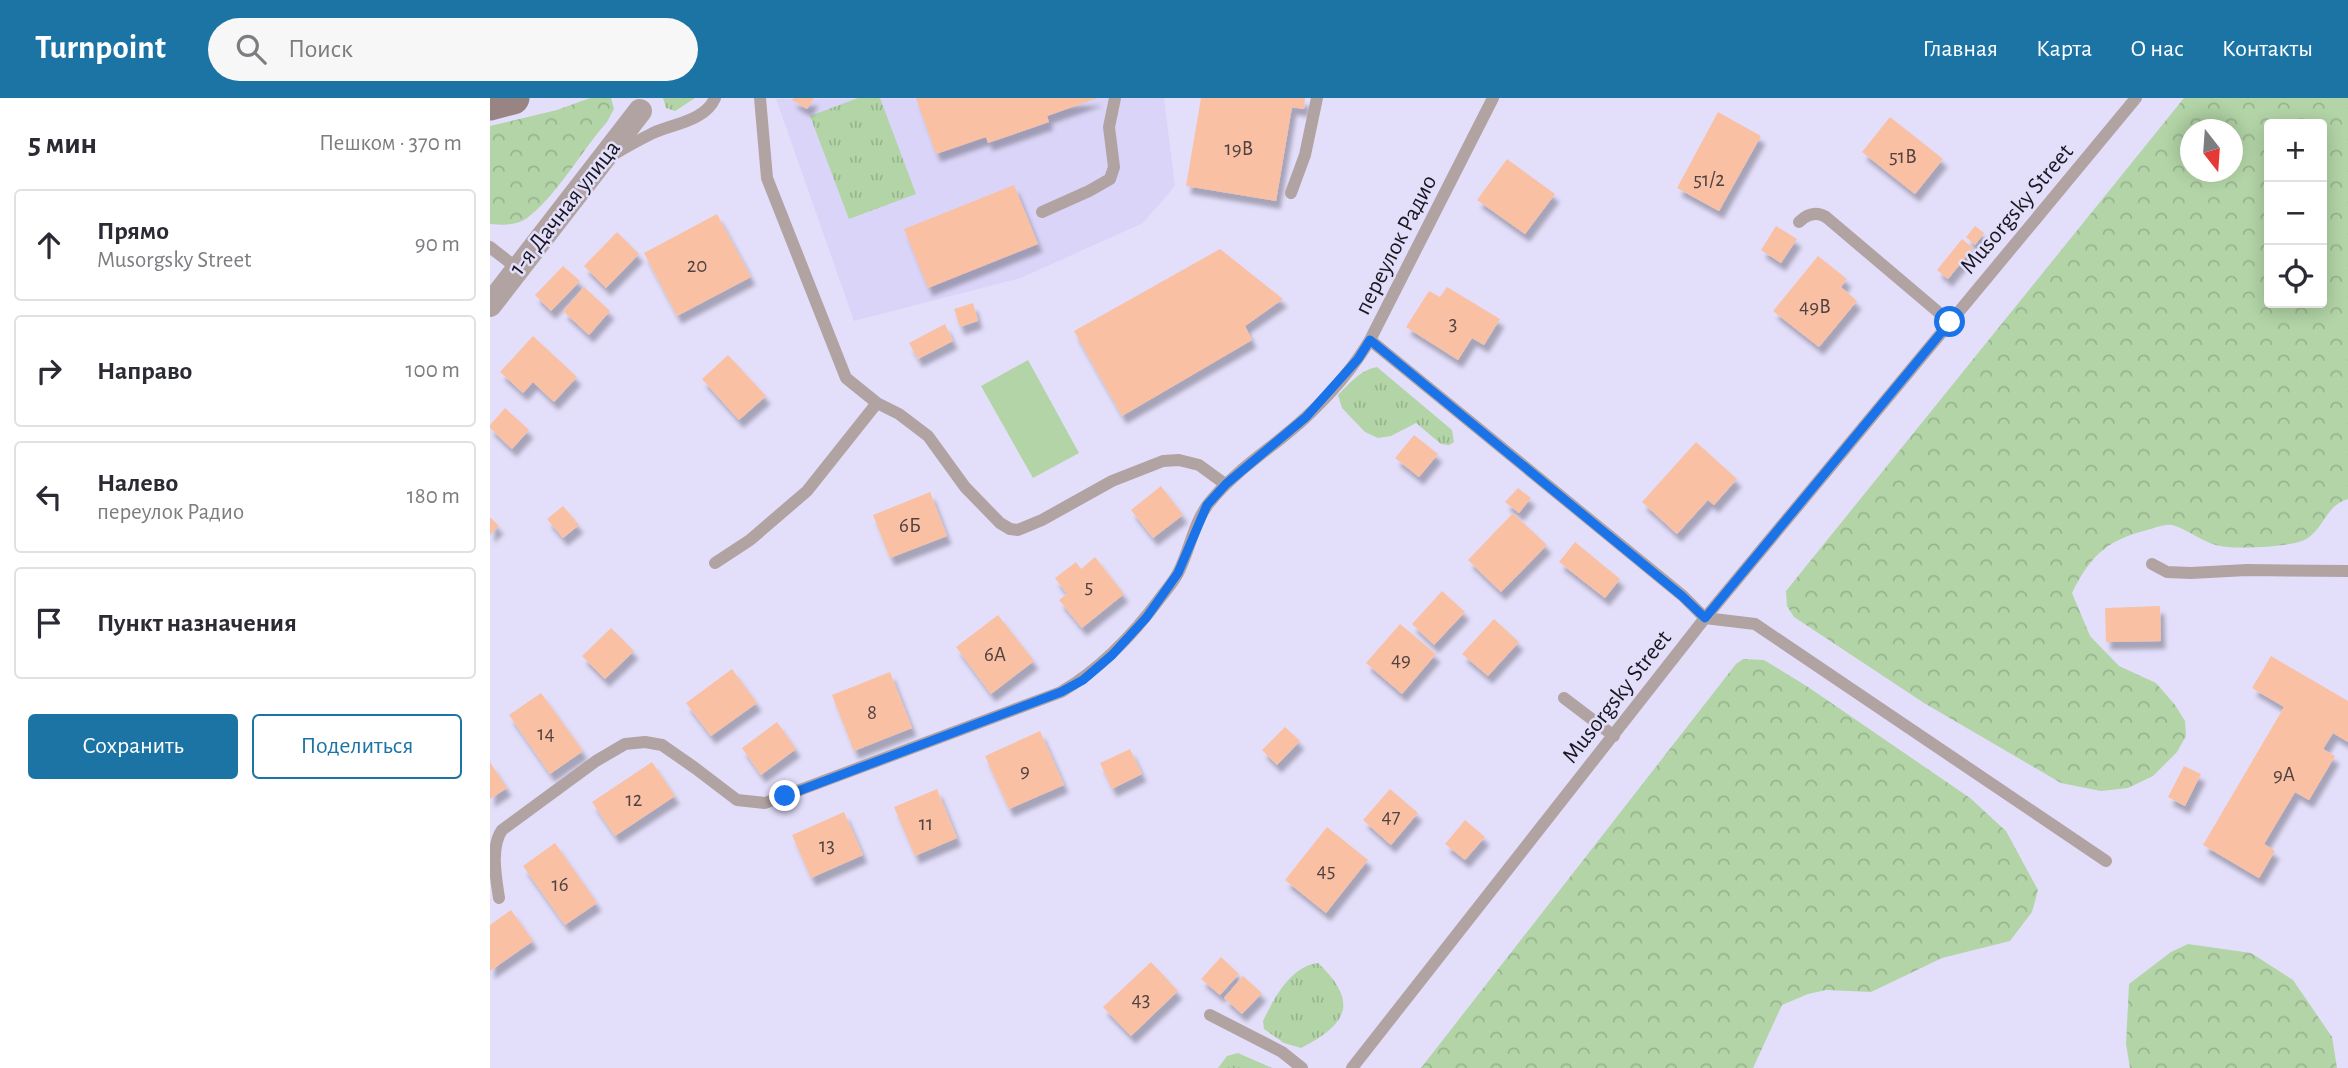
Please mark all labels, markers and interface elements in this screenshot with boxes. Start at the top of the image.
search box [208,18,698,81]
icon: search [232,30,270,68]
text: Turnpoint [35,32,166,65]
text: Поиск [288,36,353,62]
text: Главная [1923,37,1998,61]
text: Карта [2036,37,2092,61]
text: О нас [2130,37,2184,61]
text: Контакты [2222,37,2313,61]
north arrow [2180,119,2243,182]
map controls [2264,119,2327,308]
button: + [2264,119,2327,182]
text: 5 мин [28,129,97,159]
text: Пешком · 370 m [319,132,462,155]
street label: 1-я Дачная улица [505,136,625,280]
house number: 19В [1225,138,1253,159]
street label: Musorgsky Street [1956,139,2078,278]
house number: 51В [1889,146,1917,167]
house number: 51/2 [1693,169,1725,190]
street label: переулок Радио [1350,171,1442,319]
button: − [2264,182,2327,245]
text: Прямо [97,218,169,244]
icon: ahead [30,226,68,264]
text: 90 m [415,233,460,256]
button: locate [2264,245,2327,308]
text: Musorgsky Street [97,249,251,272]
house number: 20 [687,255,707,276]
house number: 49В [1799,296,1831,317]
route start [1934,306,1965,337]
house number: 3 [1449,313,1457,334]
icon: right [30,352,68,390]
text: Направо [97,358,192,384]
text: 100 m [406,359,460,382]
text: Налево [97,470,178,496]
icon: left [30,478,68,516]
text: 180 m [407,485,460,508]
text: переулок Радио [97,501,244,524]
house number: 6Б [899,515,921,536]
house number: 5 [1085,576,1093,597]
icon: arrive [30,604,68,642]
text: Пункт назначения [97,610,297,636]
street label: Musorgsky Street [1558,626,1676,768]
house number: 6А [984,644,1006,665]
house number: 49 [1391,649,1411,670]
house number: 8 [867,702,877,723]
button: Сохранить [28,714,238,779]
button: Поделиться [252,714,462,779]
house number: 14 [537,723,555,744]
house number: 9 [1020,760,1030,781]
house number: 9А [2273,764,2295,785]
route end [769,780,800,811]
house number: 12 [626,789,642,810]
house number: 47 [1382,806,1401,827]
house number: 11 [919,813,933,834]
house number: 13 [819,835,835,856]
house number: 45 [1317,860,1335,881]
house number: 16 [551,874,569,895]
house number: 43 [1132,989,1150,1010]

